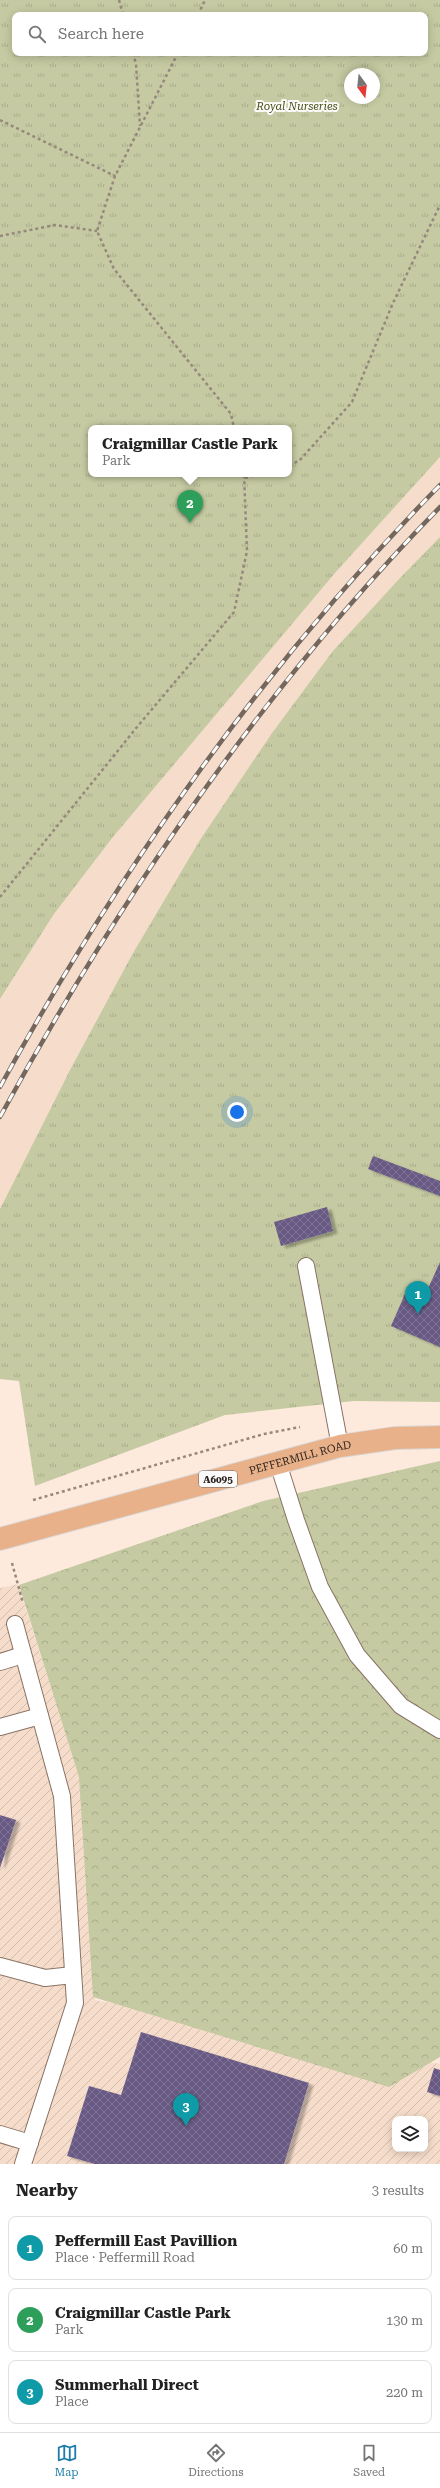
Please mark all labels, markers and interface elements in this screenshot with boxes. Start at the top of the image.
search box [12,12,428,56]
icon: search [26,23,48,45]
text: Search here [58,25,144,43]
north arrow [344,68,380,104]
park label: Royal Nurseries [255,100,338,113]
popup [88,425,292,477]
text: Craigmillar Castle Park [102,435,278,453]
text: Park [102,453,131,468]
pin: 2 [177,490,203,523]
your location [227,1102,247,1122]
pin: 1 [405,1281,431,1314]
street label: PEFFERMILL ROAD [247,1438,352,1477]
road number: A6095 [199,1471,237,1487]
pin: 3 [173,2093,199,2126]
map controls [392,2116,428,2152]
button: layers [392,2116,428,2152]
text: Nearby [16,2180,78,2200]
text: 3 results [372,2183,424,2198]
text: Peffermill East Pavillion [55,2232,237,2250]
text: 1 [26,2241,34,2256]
text: 60 m [393,2241,423,2256]
text: Place · Peffermill Road [55,2250,195,2265]
text: Craigmillar Castle Park [55,2304,231,2322]
text: 2 [26,2313,34,2328]
text: 130 m [386,2313,423,2328]
text: Park [55,2322,84,2337]
text: Summerhall Direct [55,2376,199,2394]
text: 3 [26,2385,34,2400]
text: 220 m [386,2385,423,2400]
text: Place [55,2394,89,2409]
tab: Map [55,2442,78,2479]
tab: Directions [188,2442,243,2479]
tab: Saved [353,2442,385,2479]

